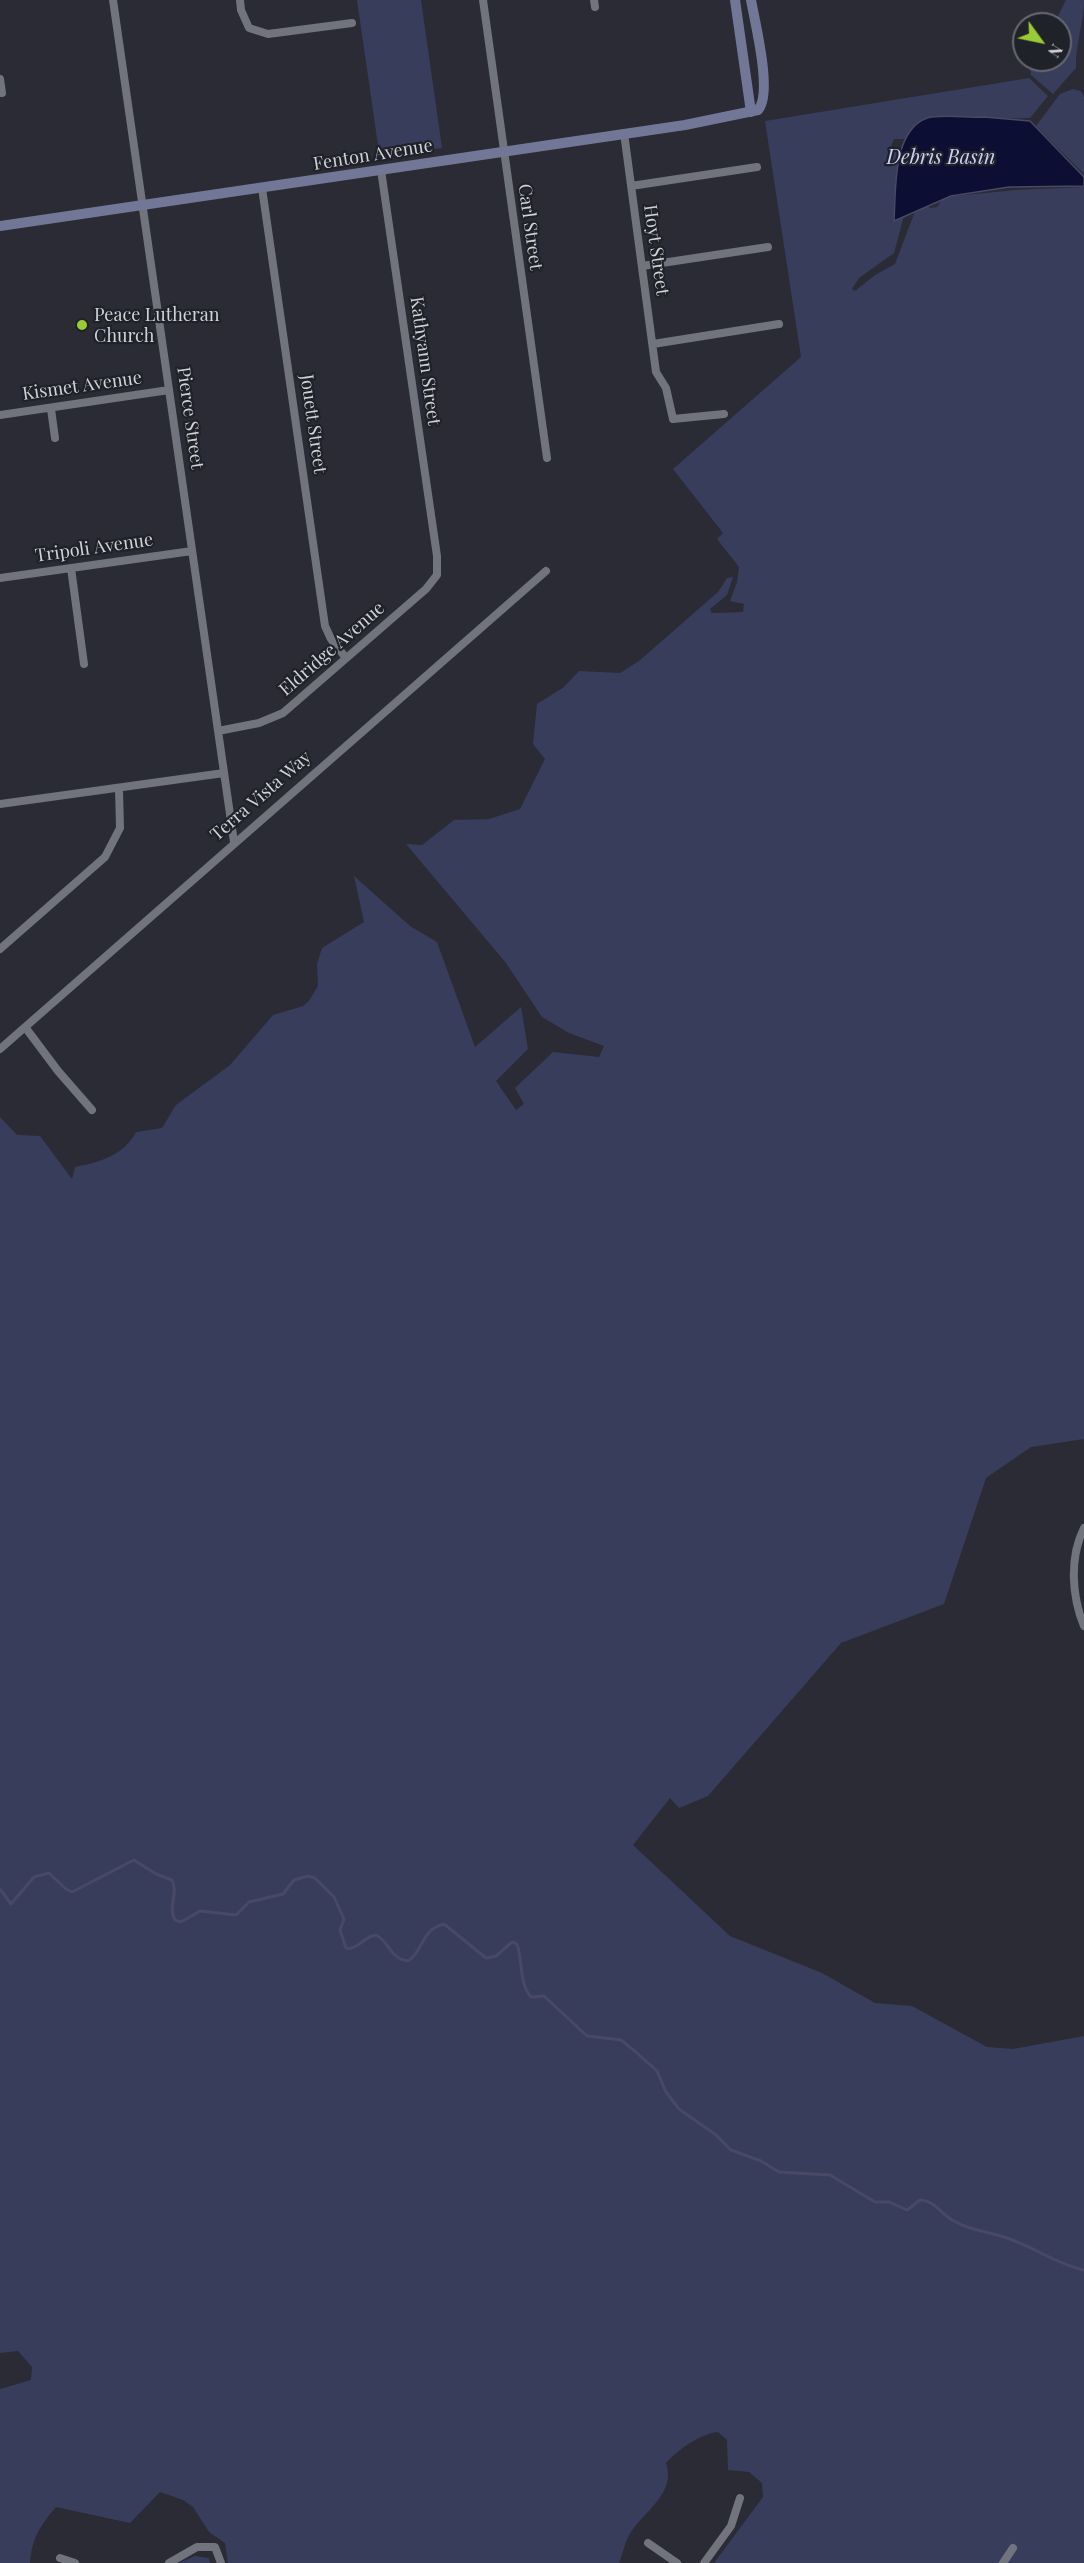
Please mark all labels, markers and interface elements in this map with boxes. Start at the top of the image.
north arrow [1012,12,1072,72]
text: N [1044,40,1068,62]
street label: Fenton Avenue [312,135,434,175]
water label: Debris Basin [887,146,995,170]
street label: Carl Street [513,182,547,272]
street label: Hoyt Street [639,203,673,297]
street label: Kathyann Street [405,295,445,427]
place label: Peace Lutheran Church [94,304,220,346]
marker: Peace Lutheran Church [75,318,89,332]
street label: Pierce Street [172,365,208,471]
street label: Kismet Avenue [21,367,143,405]
street label: Jouett Street [295,373,331,475]
street label: Tripoli Avenue [34,529,154,567]
street label: Eldridge Avenue [275,597,389,701]
street label: Terra Vista Way [206,746,316,846]

